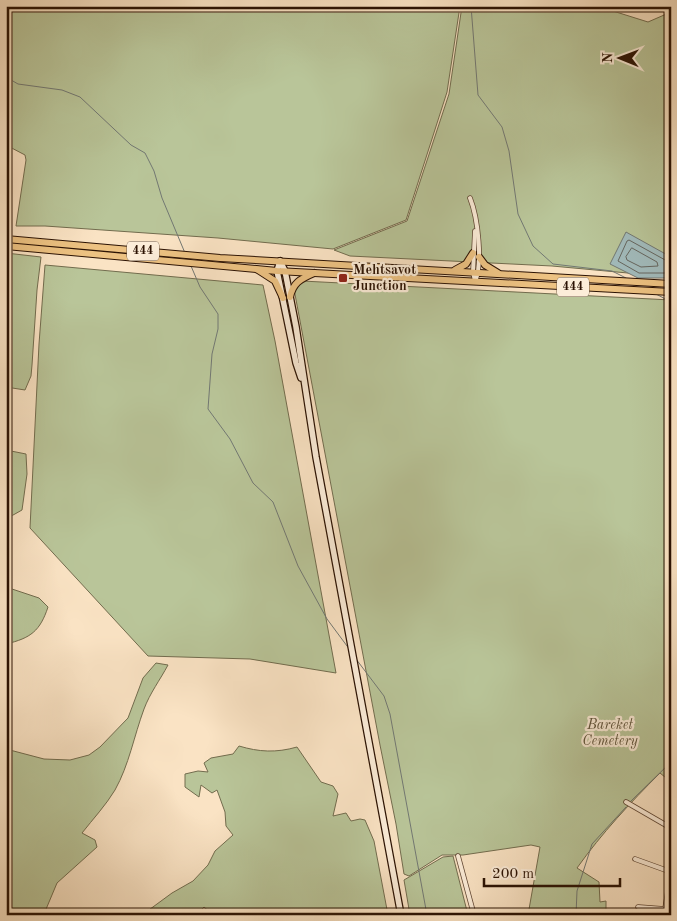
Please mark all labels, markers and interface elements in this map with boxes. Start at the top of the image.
north arrow [594,32,644,82]
text: N [601,52,615,63]
road number: 444 [127,242,159,260]
place label: Mehtsavot Junction [353,263,416,293]
marker: Mehtsavot Junction [337,272,349,284]
road number: 444 [557,278,589,296]
park label: Bareket Cemetery [582,718,639,749]
scale bar [484,856,621,888]
text: 200 m [492,867,534,882]

